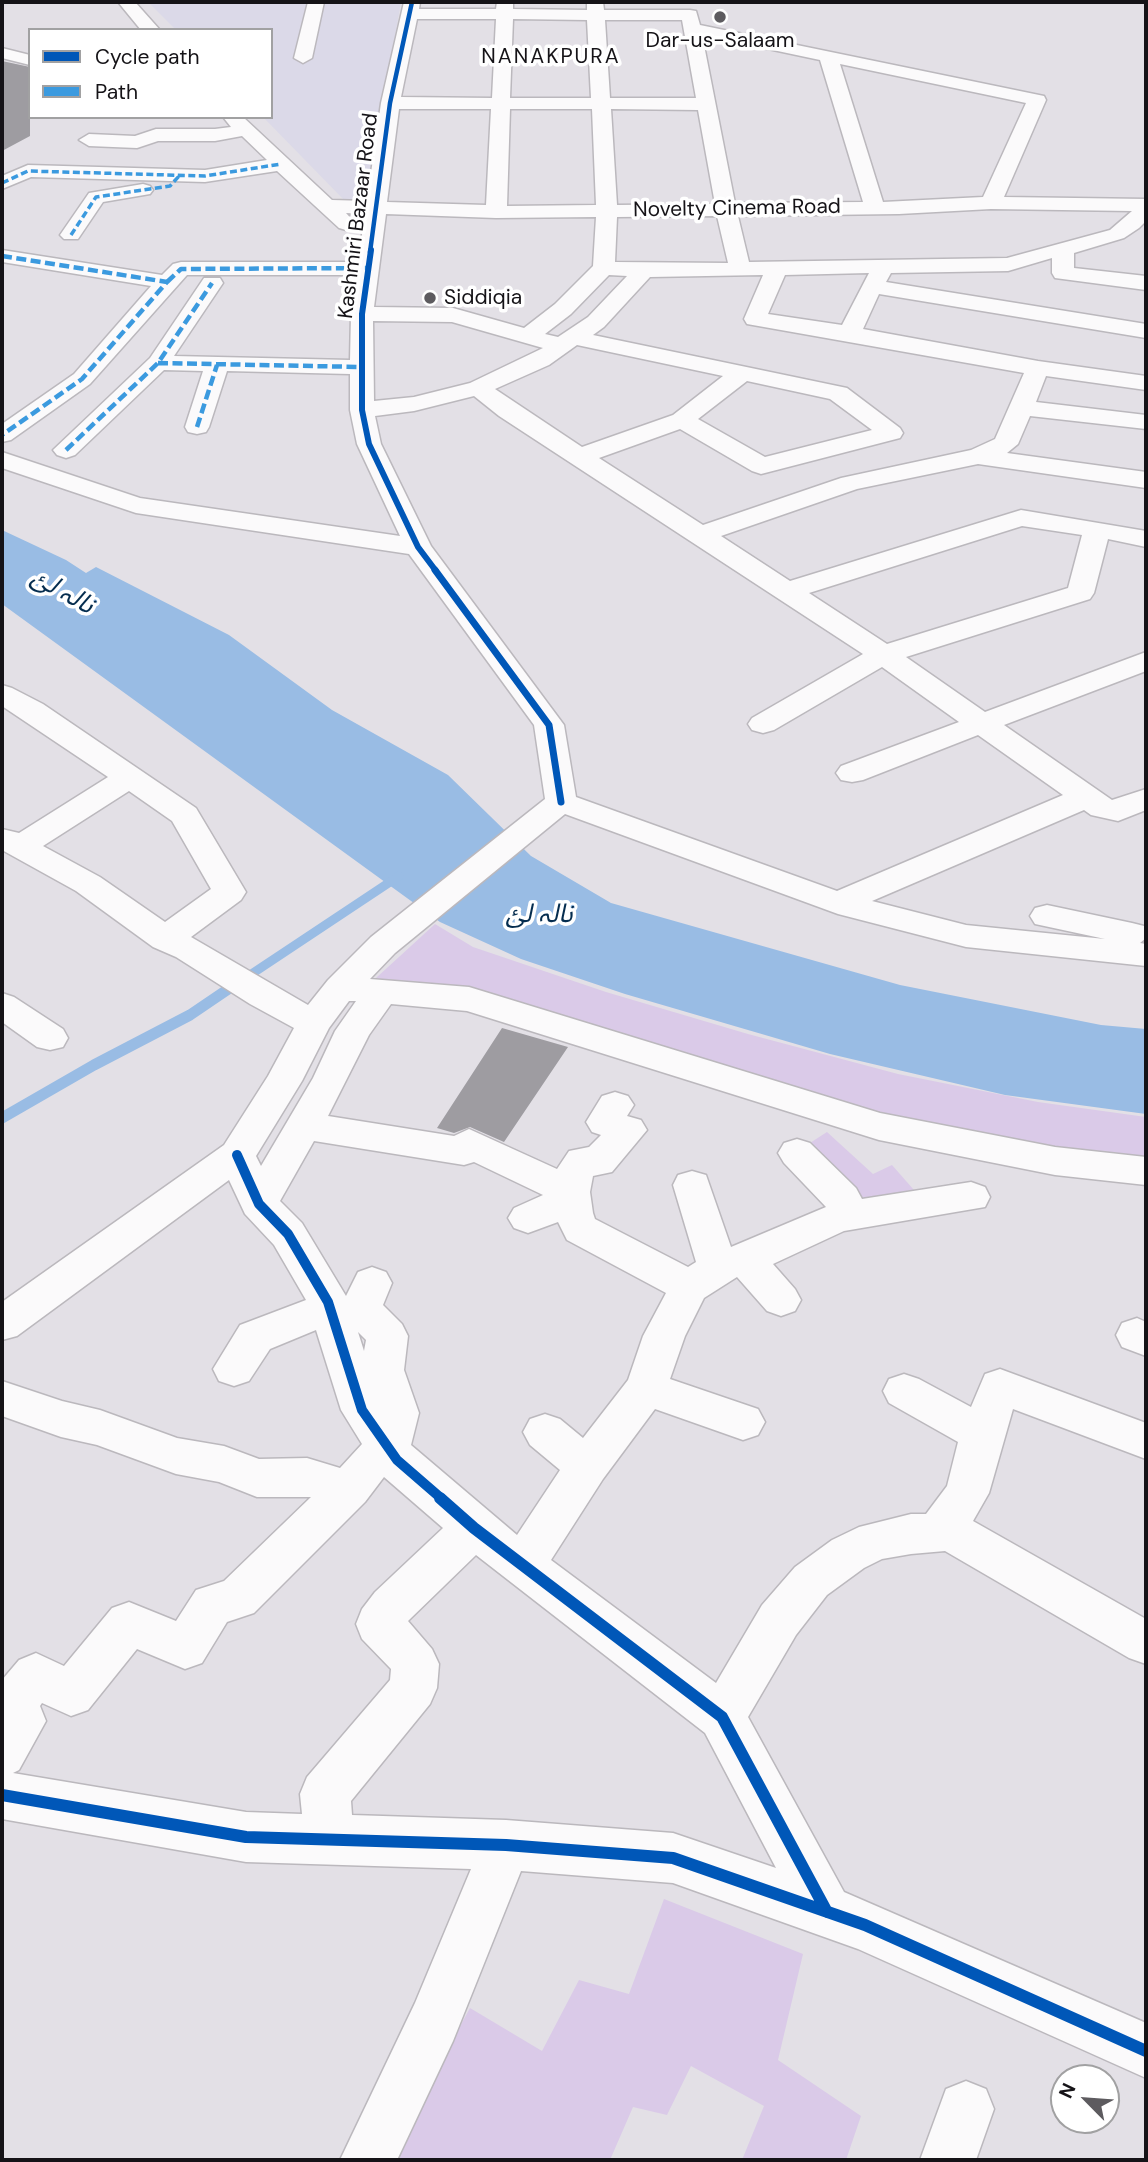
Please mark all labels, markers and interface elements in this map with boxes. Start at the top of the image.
marker: Dar-us-Salaam [712,9,728,25]
legend [28,28,273,119]
place label: Dar-us-Salaam [646,28,794,54]
text: Cycle path [95,43,200,71]
district label: NANAKPURA [482,44,620,70]
text: Path [95,78,138,106]
street label: Kashmiri Bazaar Road [334,112,384,320]
street label: Novelty Cinema Road [633,195,841,223]
place label: Siddiqia [444,285,522,311]
marker: Siddiqia [422,290,438,306]
water label: نالہ لئ [25,562,99,622]
water label: نالہ لئ [505,899,573,931]
north arrow [1050,2064,1120,2134]
text: N [1053,2079,1082,2102]

